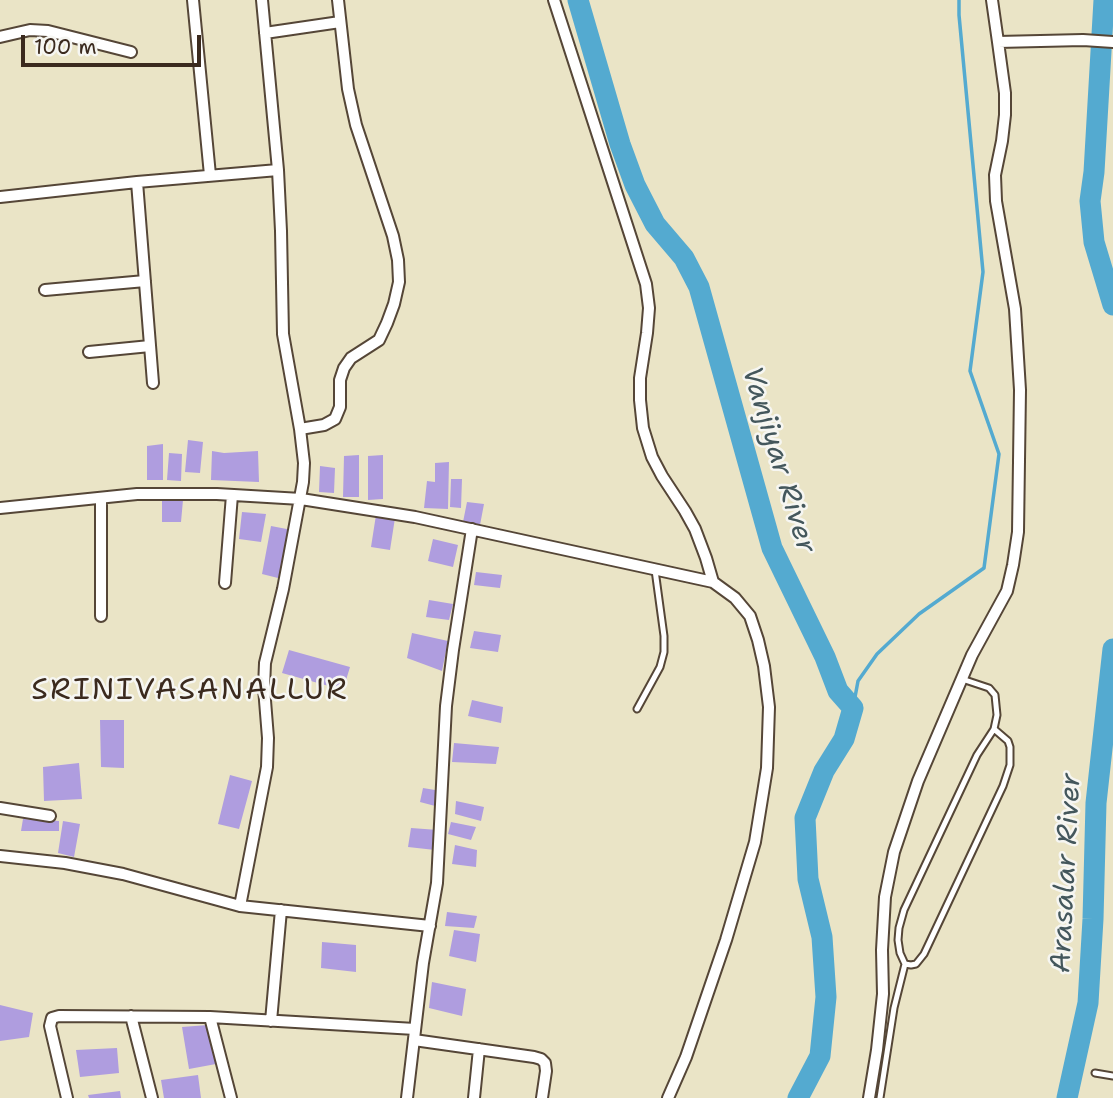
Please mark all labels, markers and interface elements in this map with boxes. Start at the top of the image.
scale bar [24,21,205,65]
text: 100 m [34,33,97,61]
water label: Vanjiyar River [734,363,822,557]
district label: SRINIVASANALLUR [33,673,347,709]
water label: Arasalar River [1045,772,1089,974]

